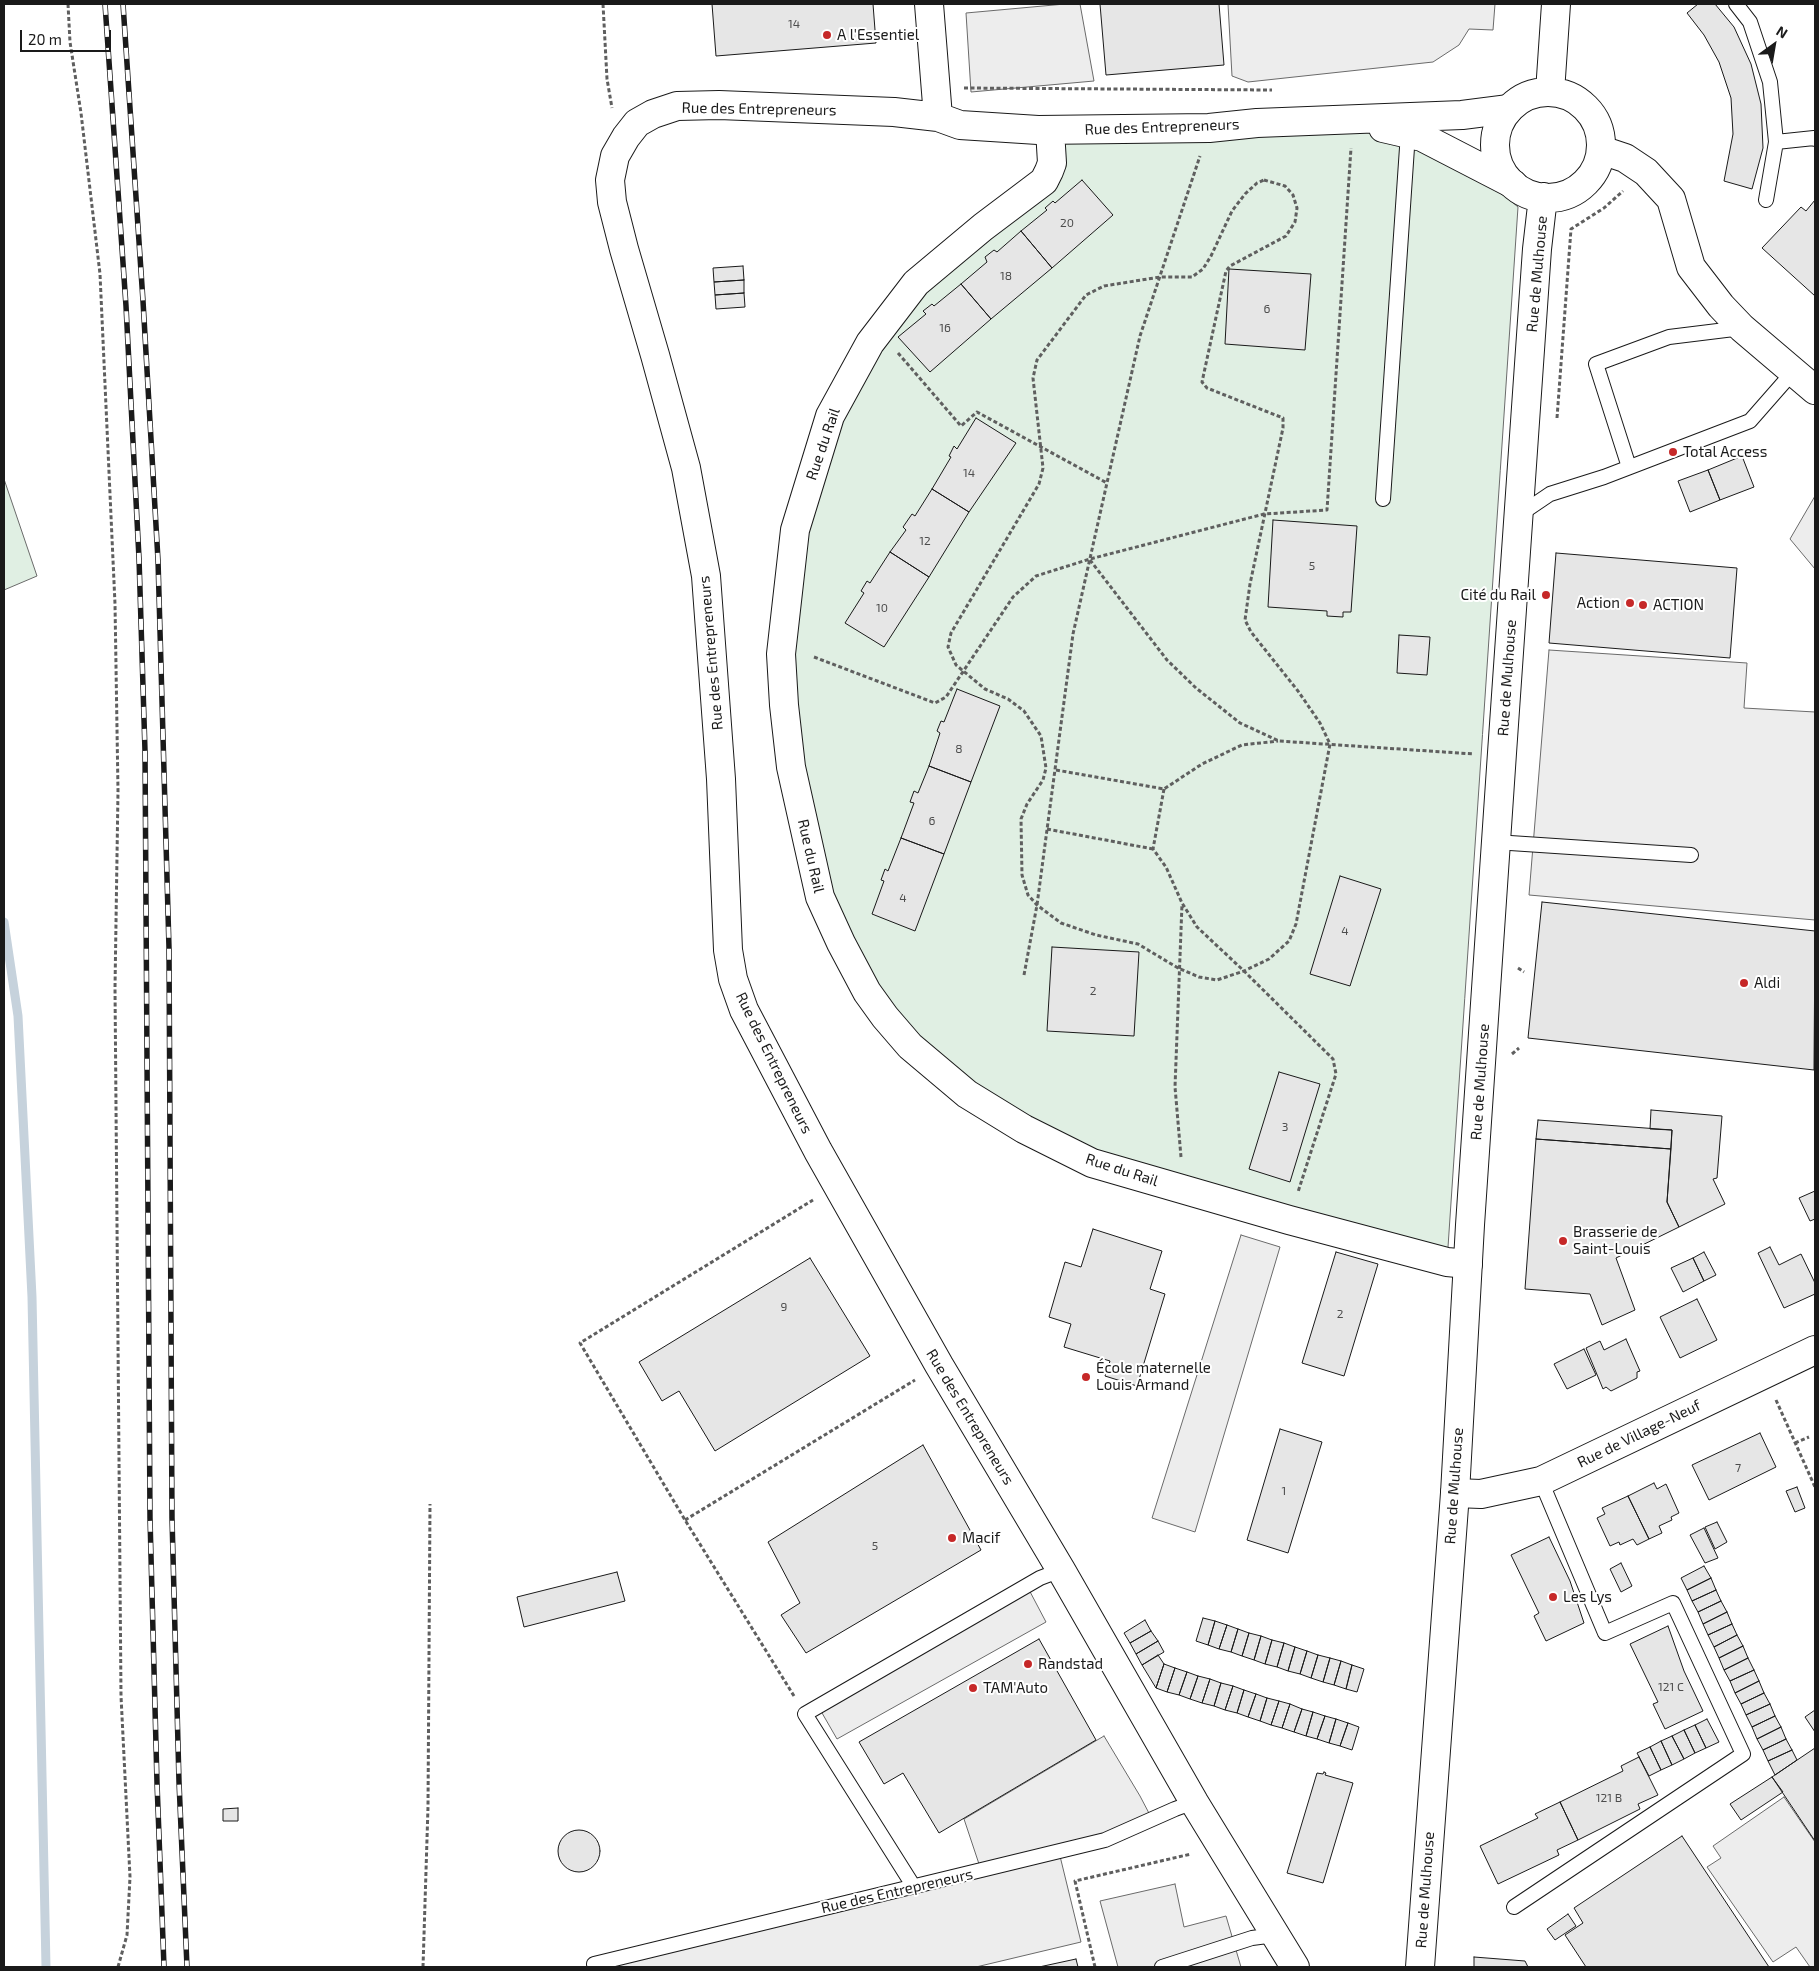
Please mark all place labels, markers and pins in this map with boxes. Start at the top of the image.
place label: A l'Essentiel [837,26,919,44]
marker: A l'Essentiel [821,29,833,41]
place label: Total Access [1683,443,1767,461]
marker: Total Access [1667,446,1679,458]
place label: Cité du Rail [1460,586,1536,604]
marker: Cité du Rail [1540,589,1552,601]
place label: Action [1577,594,1620,612]
place label: ACTION [1653,596,1704,614]
marker: Action [1624,597,1636,609]
marker: ACTION [1637,599,1649,611]
place label: Aldi [1754,974,1780,992]
marker: Aldi [1738,977,1750,989]
place label: Brasserie de Saint-Louis [1573,1223,1658,1258]
marker: Brasserie de Saint-Louis [1557,1235,1569,1247]
place label: École maternelle Louis Armand [1096,1359,1211,1394]
marker: École maternelle Louis Armand [1080,1371,1092,1383]
place label: Macif [962,1529,1000,1547]
marker: Macif [946,1532,958,1544]
place label: Les Lys [1563,1588,1612,1606]
marker: Les Lys [1547,1591,1559,1603]
place label: Randstad [1038,1655,1103,1673]
marker: Randstad [1022,1658,1034,1670]
place label: TAM'Auto [983,1679,1048,1697]
marker: TAM'Auto [967,1682,979,1694]

